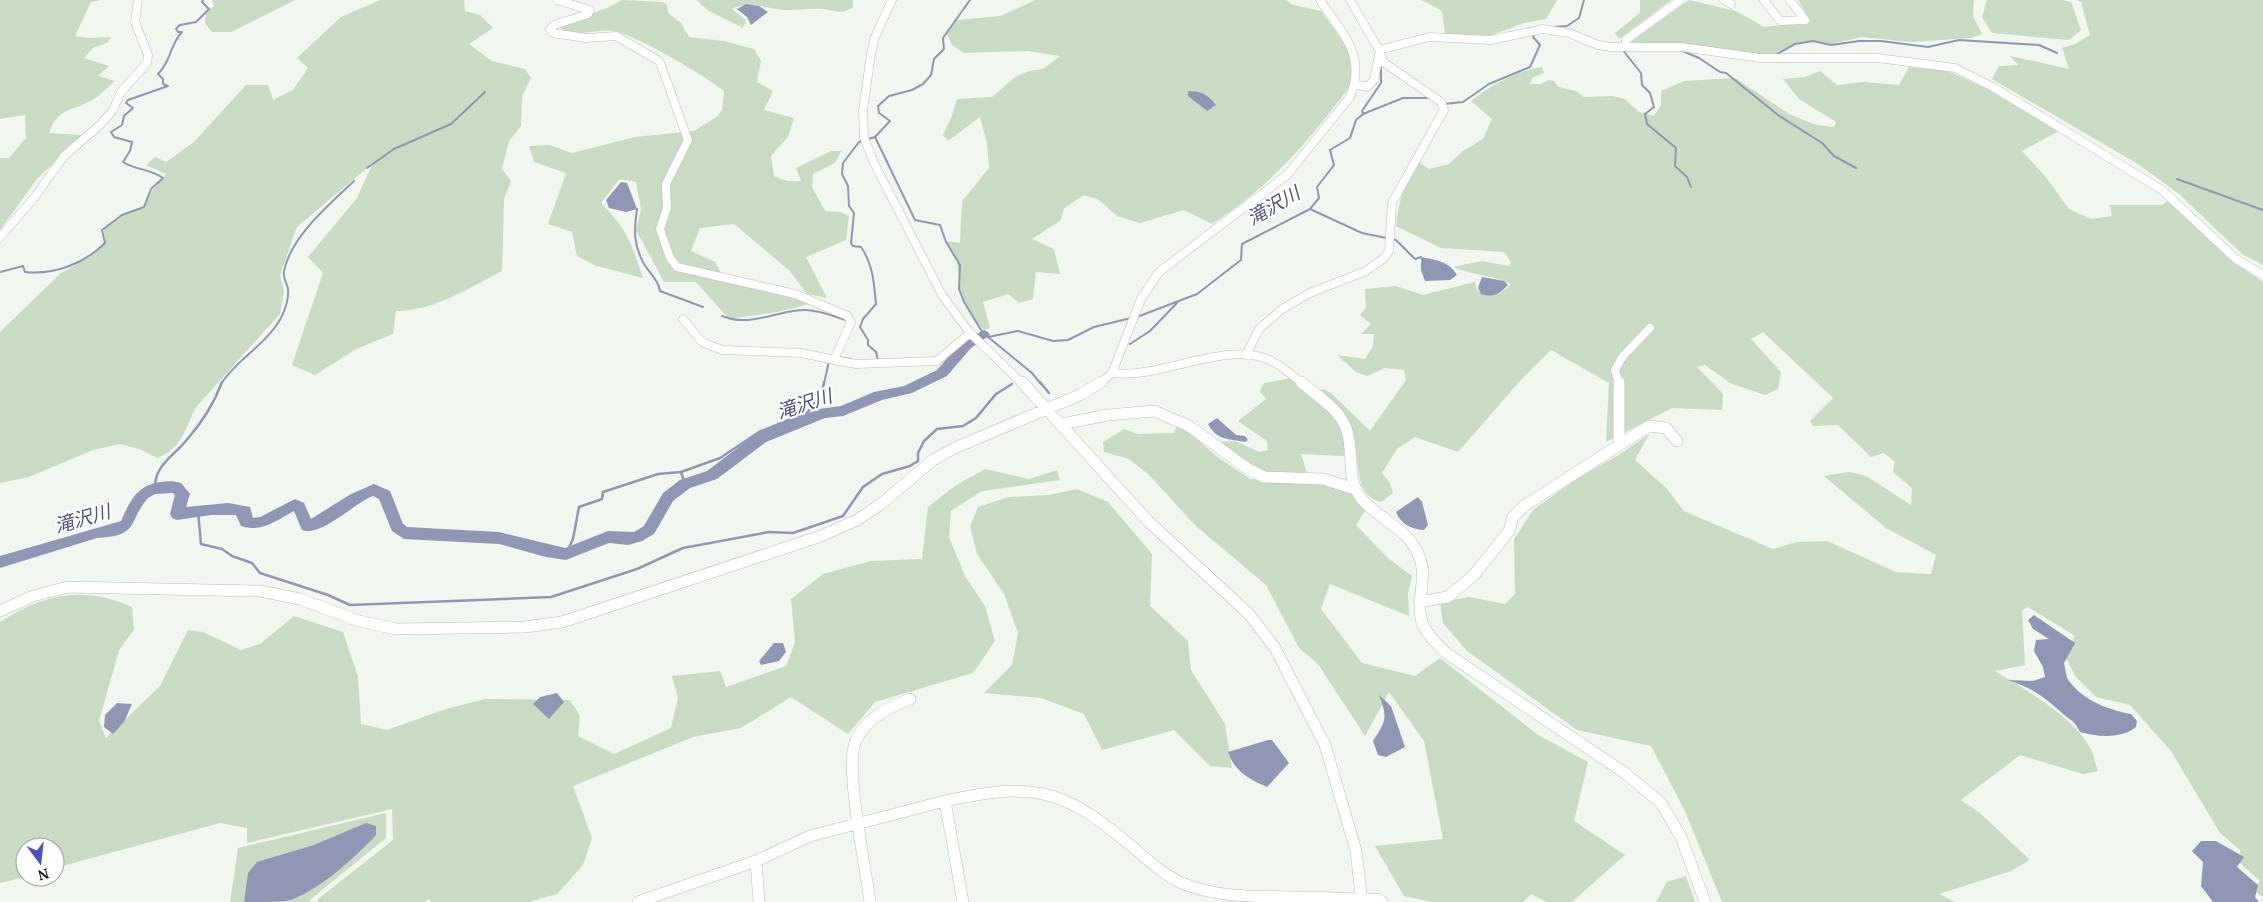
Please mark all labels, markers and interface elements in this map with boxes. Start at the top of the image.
water label: 滝沢川 [1242,179,1306,230]
water label: 滝沢川 [773,382,837,424]
water label: 滝沢川 [51,498,115,538]
north arrow [15,837,65,887]
text: N [36,864,51,886]

